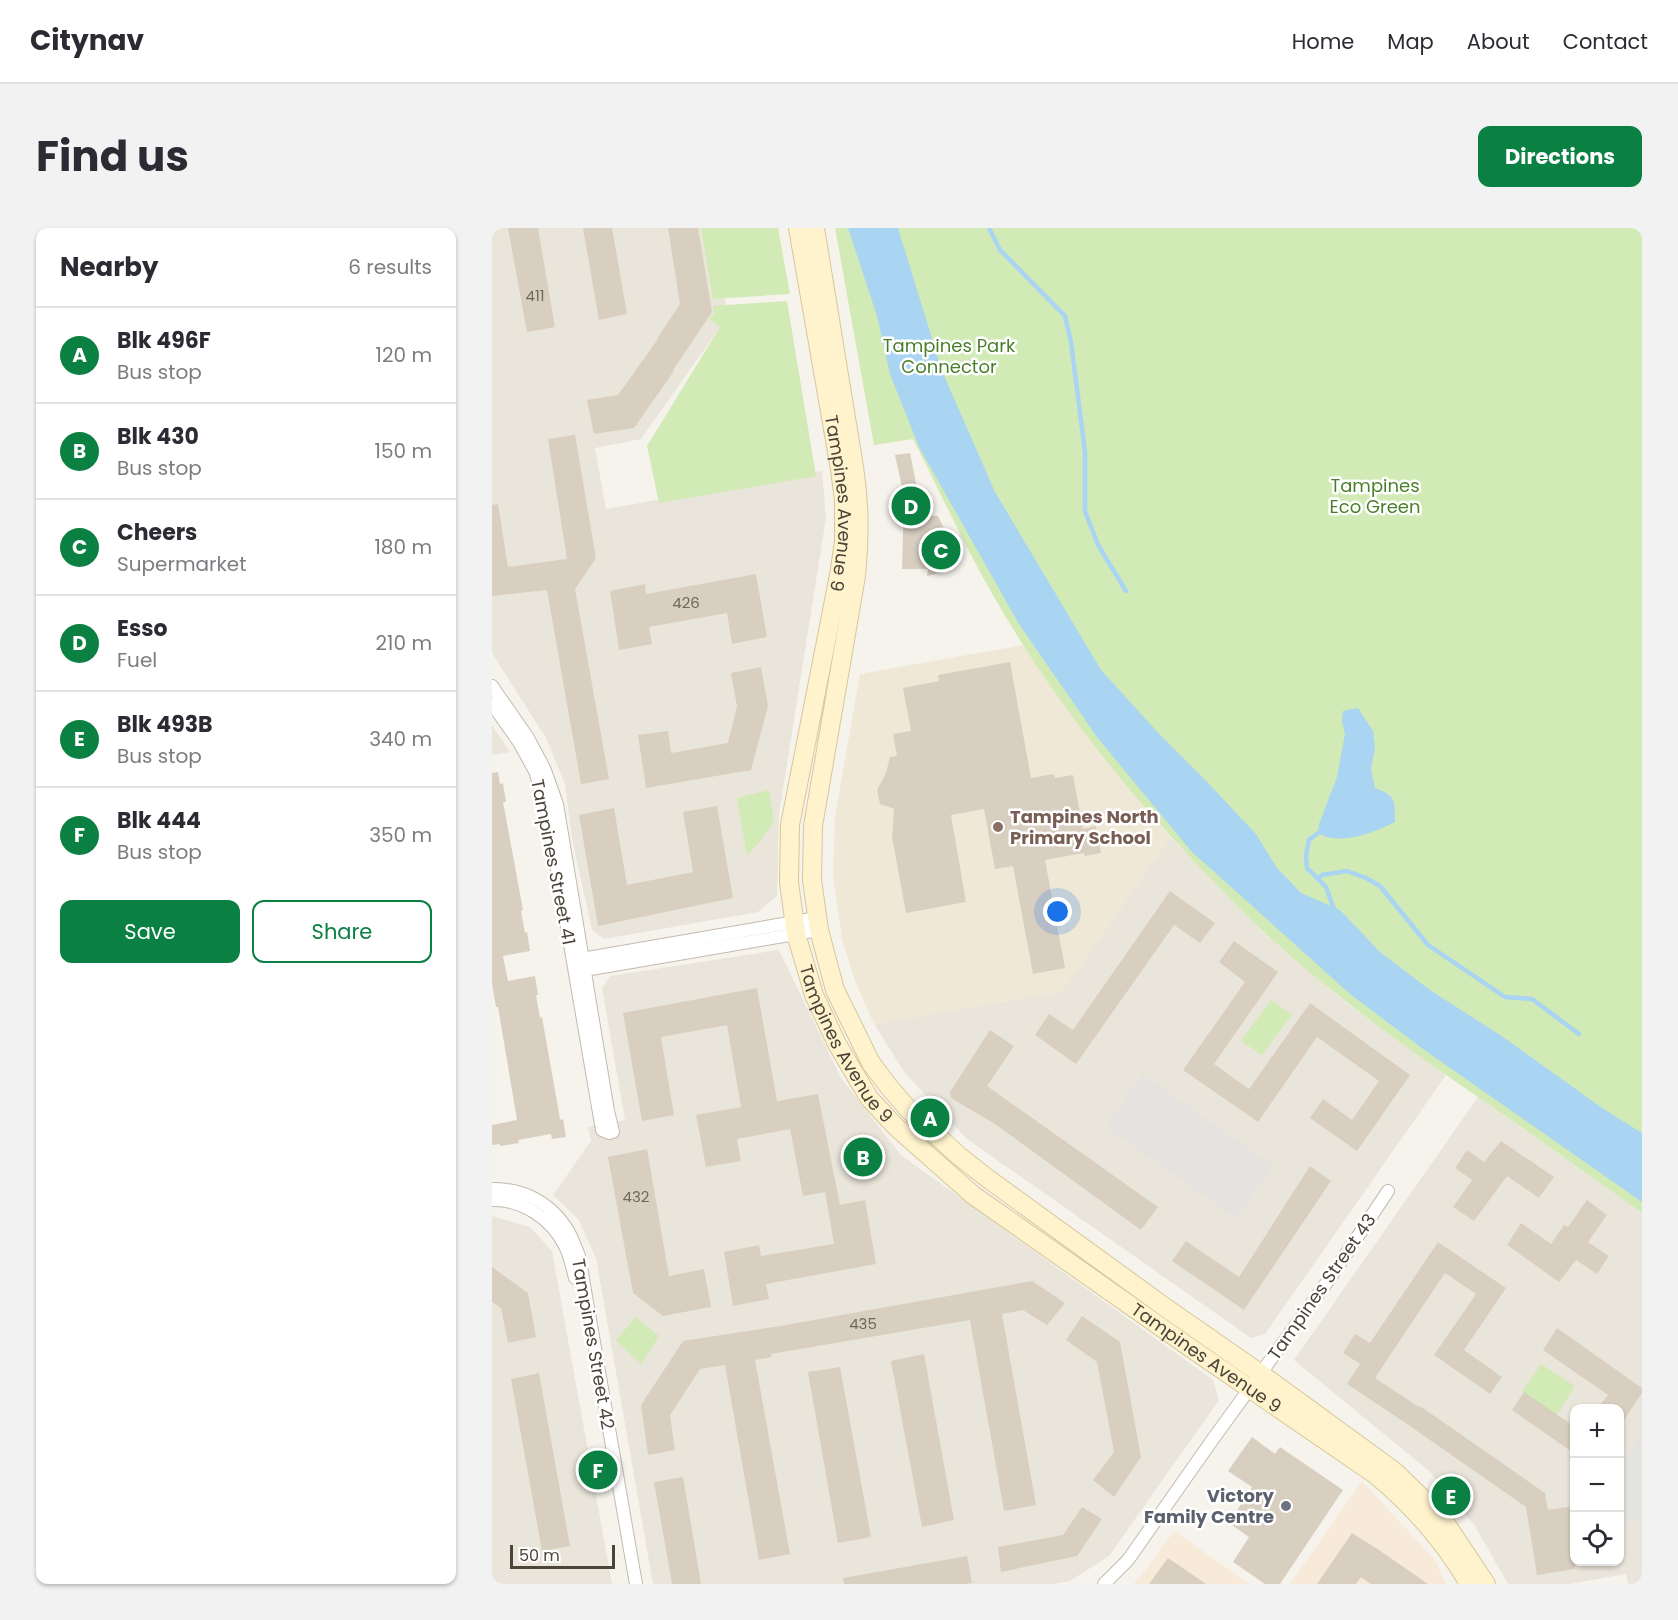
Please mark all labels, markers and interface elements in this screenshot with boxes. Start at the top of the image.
text: Citynav [30,21,144,60]
text: Home [1292,27,1354,56]
text: Map [1387,27,1434,56]
text: About [1467,27,1530,56]
text: Contact [1563,27,1648,56]
button: Directions [1478,126,1642,187]
text: Find us [36,127,189,186]
text: Nearby [60,249,158,285]
text: 6 results [348,253,432,281]
house number: 411 [525,285,545,306]
text: Blk 496F [117,325,211,356]
park label: Tampines Park Connector [883,333,1016,379]
text: A [72,341,87,369]
text: 120 m [376,341,432,369]
text: Bus stop [117,358,202,386]
street label: Tampines Avenue 9 [819,413,857,594]
text: Blk 430 [117,421,199,452]
text: B [73,437,86,465]
text: 150 m [375,437,432,465]
text: Bus stop [117,454,202,482]
park label: Tampines Eco Green [1329,473,1421,519]
pin: D [892,484,930,528]
text: Cheers [117,517,197,548]
pin: C [922,528,960,572]
text: C [72,533,87,561]
text: 180 m [374,533,432,561]
text: Supermarket [117,550,246,578]
house number: 426 [672,592,700,613]
text: Esso [117,613,167,644]
text: D [72,629,87,657]
text: 210 m [376,629,432,657]
text: Fuel [117,646,157,674]
text: Blk 493B [117,709,212,740]
text: E [74,725,85,753]
text: 340 m [369,725,432,753]
text: Bus stop [117,742,202,770]
street label: Tampines Street 41 [525,777,582,947]
place label: Tampines North Primary School [1010,804,1159,850]
text: Blk 444 [117,805,201,836]
marker: Tampines North Primary School [991,820,1005,834]
text: F [74,821,85,849]
text: 350 m [369,821,432,849]
text: Bus stop [117,838,202,866]
your location [1043,897,1072,926]
button: Save [60,900,240,963]
button: Share [252,900,432,963]
street label: Tampines Avenue 9 [794,962,899,1128]
pin: A [910,1096,950,1140]
pin: B [844,1134,883,1180]
house number: 432 [623,1186,649,1207]
street label: Tampines Street 43 [1262,1209,1382,1365]
street label: Tampines Street 42 [566,1257,621,1431]
street label: Tampines Avenue 9 [1126,1297,1287,1419]
house number: 435 [849,1313,877,1334]
map controls [1570,1404,1624,1566]
button: + [1570,1404,1624,1458]
pin: F [578,1448,618,1492]
button: − [1570,1458,1624,1512]
pin: E [1432,1474,1470,1518]
place label: Victory Family Centre [1144,1483,1275,1529]
marker: Victory Family Centre [1279,1499,1293,1513]
button: locate [1570,1512,1624,1566]
scale bar [510,1542,615,1570]
text: 50 m [519,1544,560,1567]

